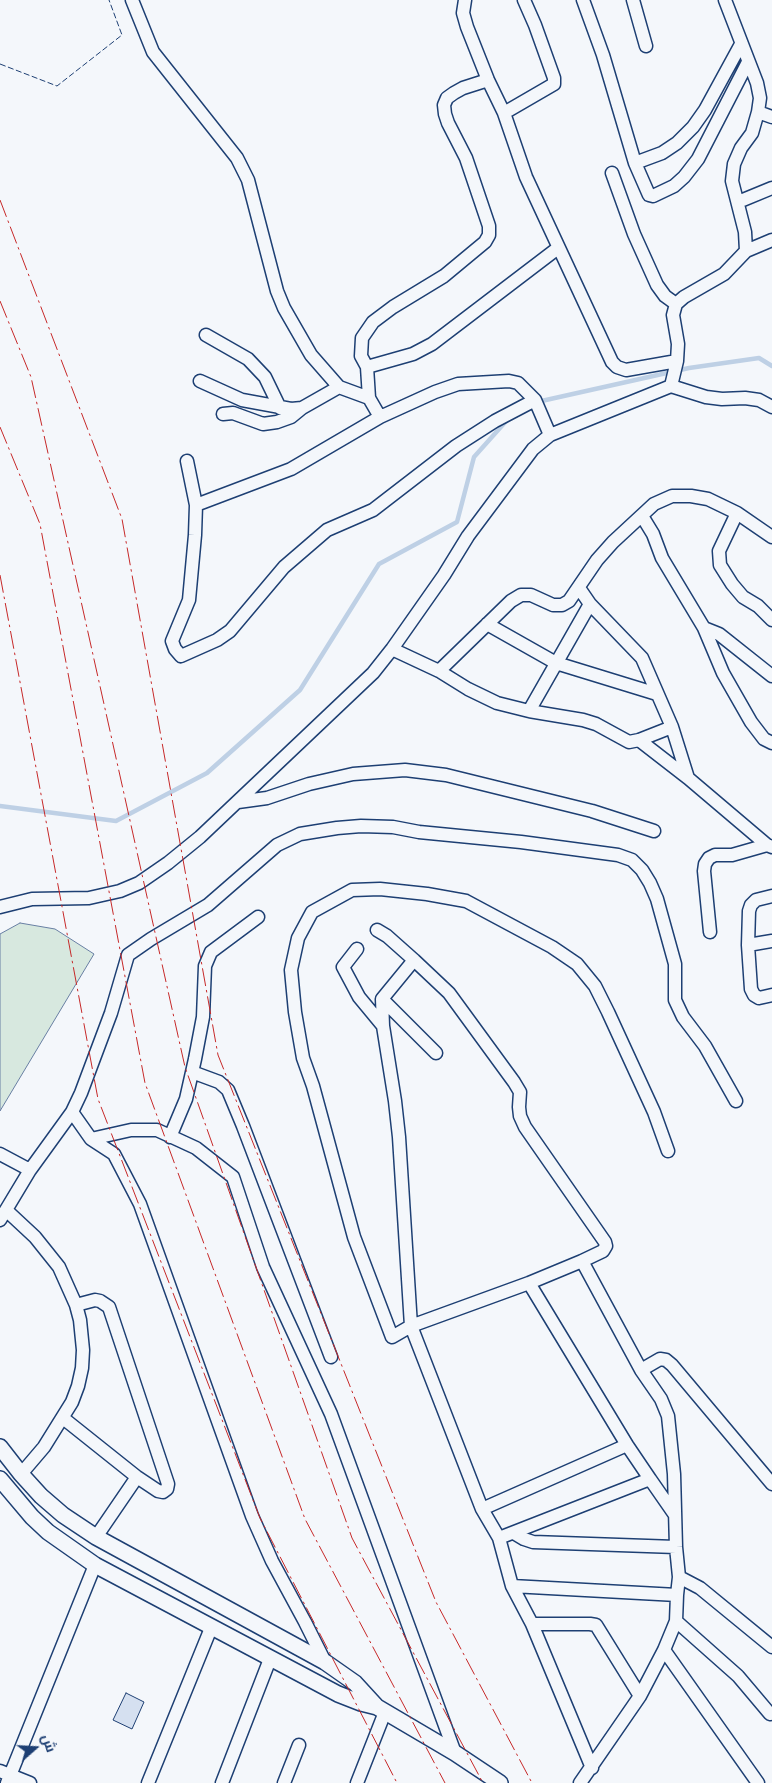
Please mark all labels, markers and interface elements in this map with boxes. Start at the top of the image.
north arrow [10,1723,60,1773]
text: ش [39,1732,61,1754]

